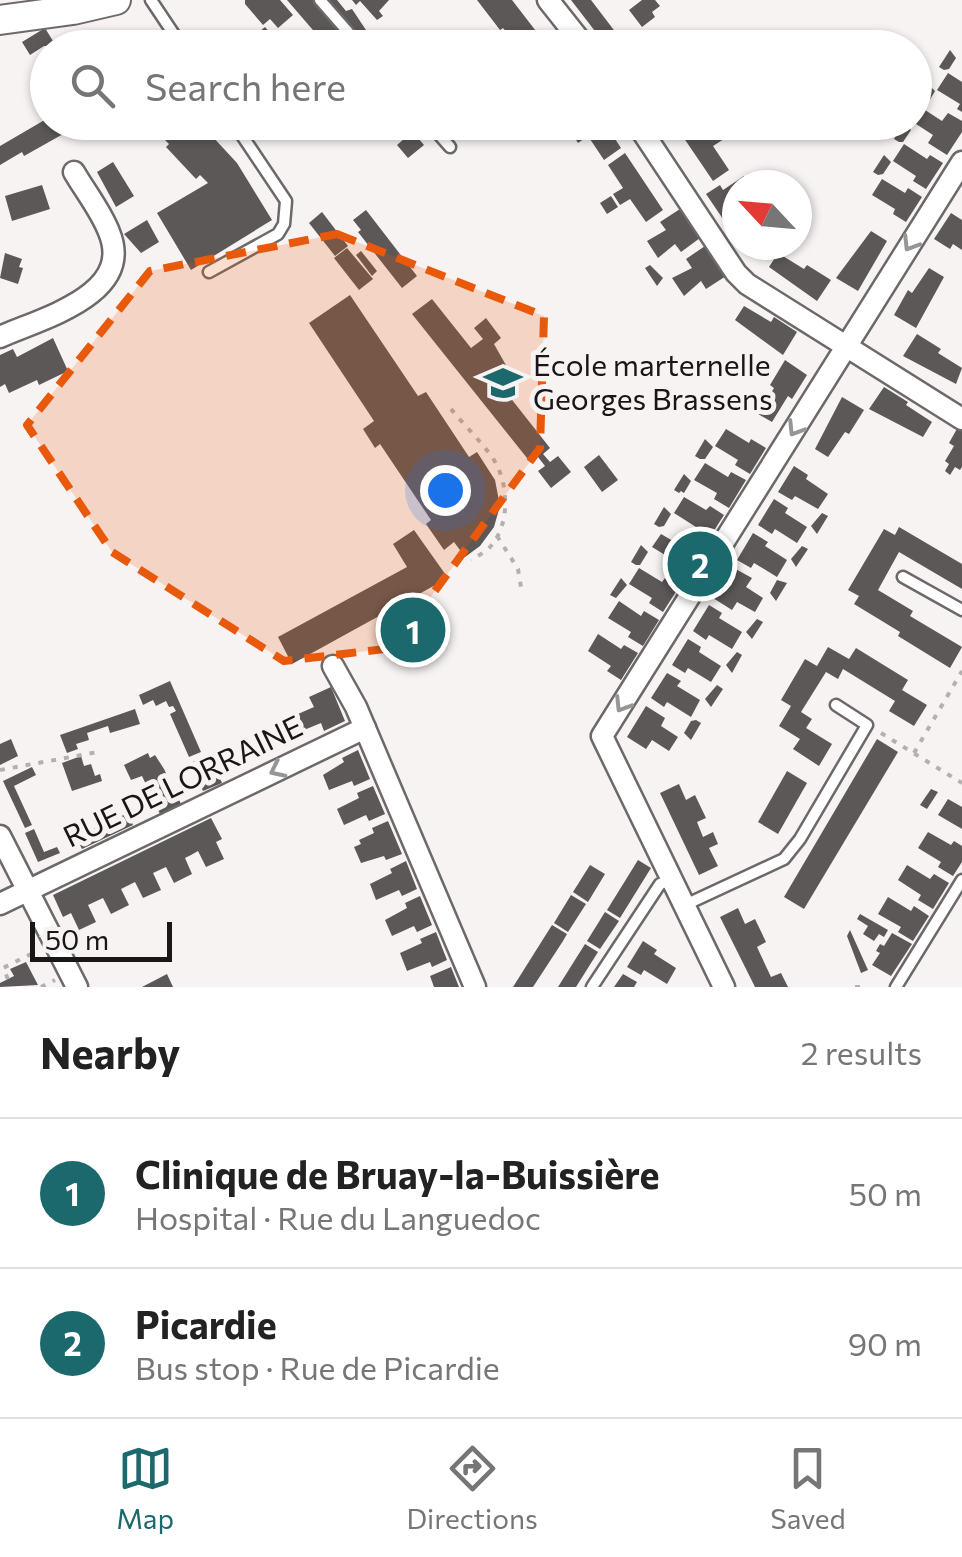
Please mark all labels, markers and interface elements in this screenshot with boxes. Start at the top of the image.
search box [30,30,932,140]
icon: search [65,58,120,113]
text: Search here [145,62,346,109]
north arrow [722,170,812,260]
one-way arrow [903,233,922,251]
place label: École marternelle Georges Brassens [533,345,773,416]
school or university icon: École marternelle Georges Brassens [482,362,524,404]
one-way arrow [788,419,807,437]
your location [420,465,471,516]
pin: 2 [668,526,732,602]
pin: 1 [380,592,446,668]
one-way arrow [615,694,634,712]
street label: RUE DE LORRAINE [56,706,308,854]
one-way arrow [269,758,287,778]
scale bar [30,917,172,961]
text: 50 m [45,922,109,956]
text: Nearby [40,1026,180,1078]
text: 2 results [801,1032,922,1072]
text: Clinique de Bruay-la-Buissière [135,1150,659,1197]
text: 1 [65,1173,80,1213]
text: 50 m [849,1173,922,1213]
text: Hospital · Rue du Languedoc [135,1197,541,1237]
text: Picardie [135,1300,277,1347]
text: 2 [63,1323,82,1363]
text: 90 m [848,1323,922,1363]
text: Bus stop · Rue de Picardie [135,1347,500,1387]
tab: Map [116,1441,174,1535]
tab: Directions [406,1441,538,1535]
tab: Saved [770,1441,846,1535]

